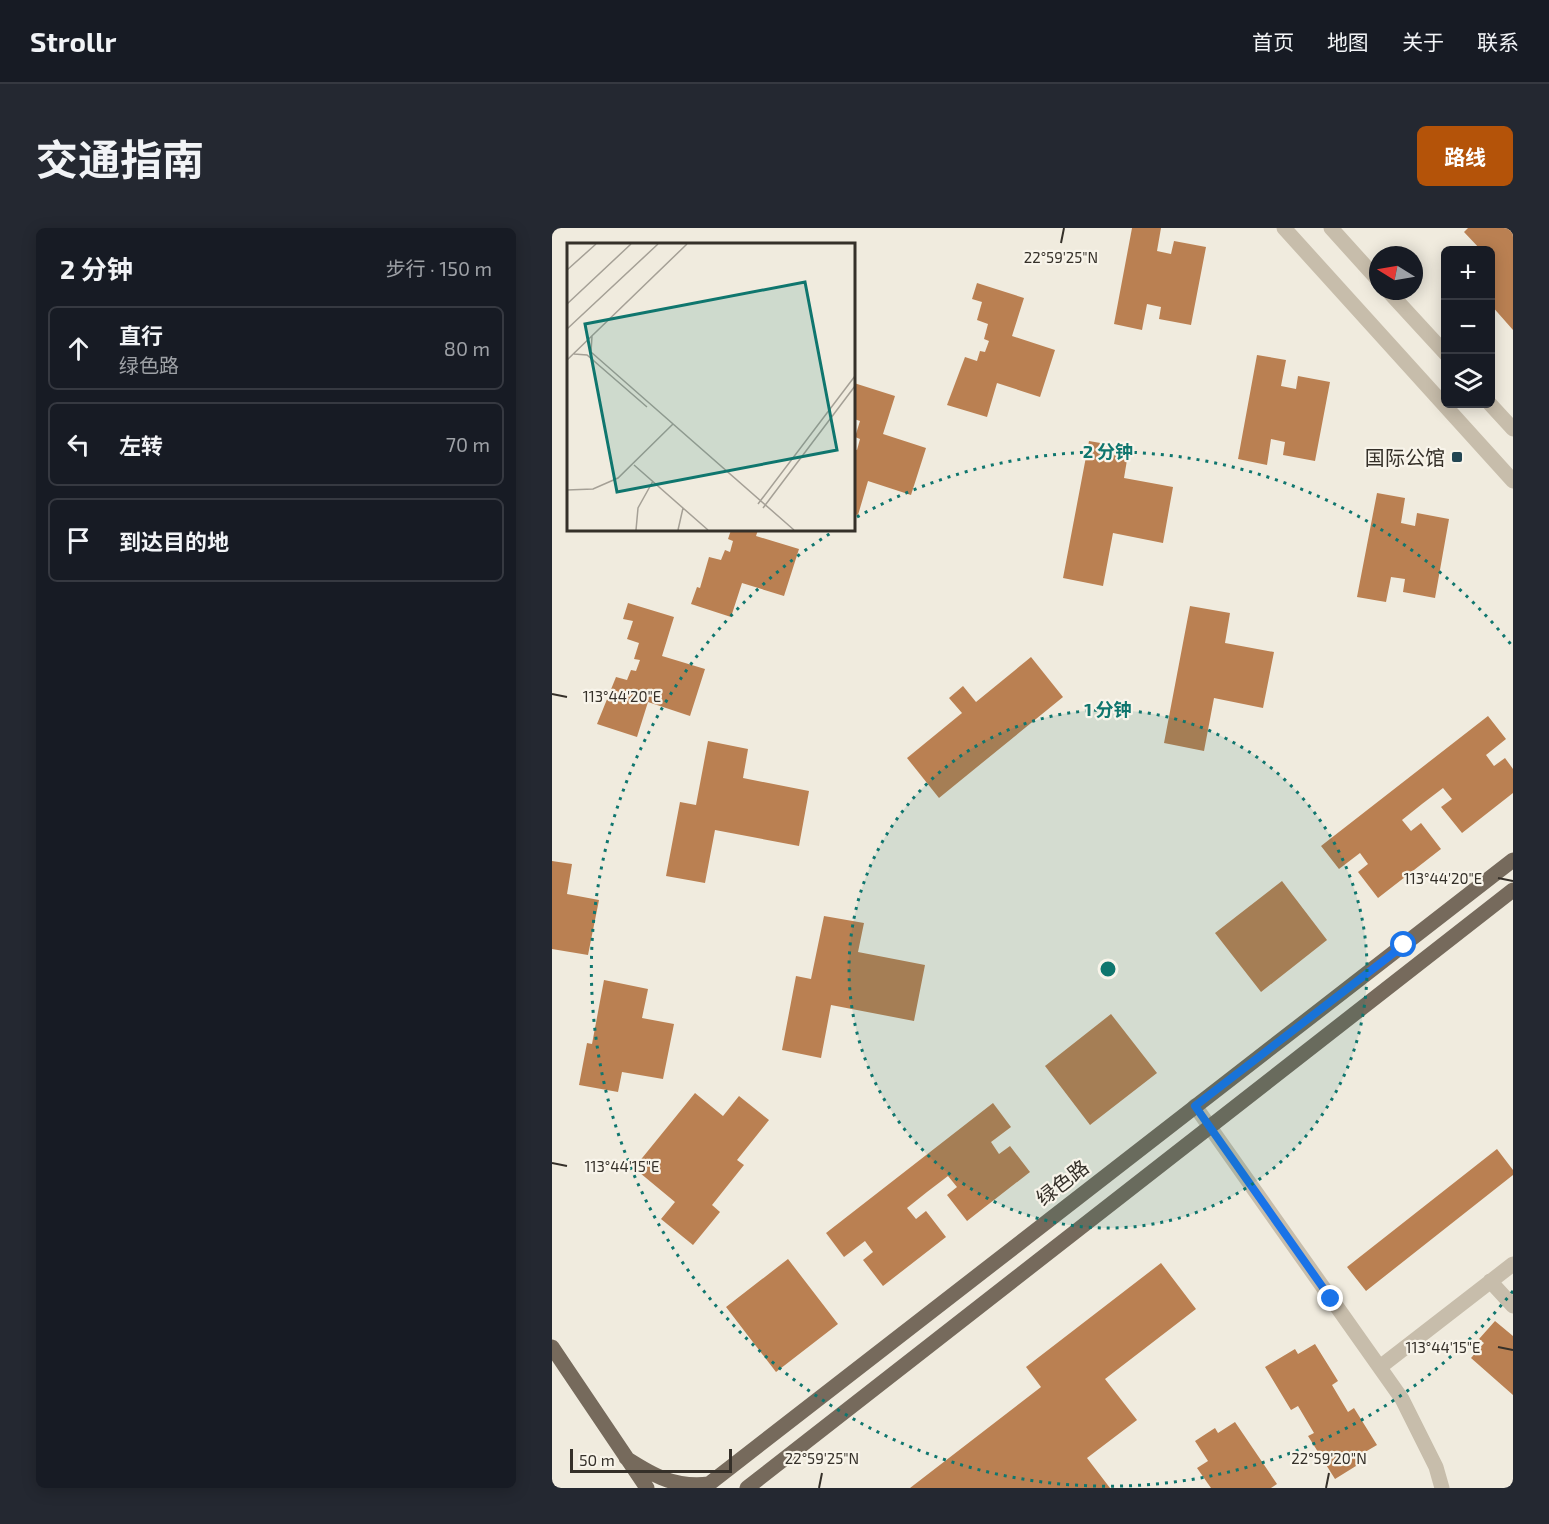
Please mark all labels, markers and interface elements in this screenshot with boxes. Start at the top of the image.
text: Strollr [30,24,116,58]
text: 首页 [1252,29,1294,54]
text: 地图 [1327,29,1369,54]
text: 关于 [1402,29,1444,54]
text: 联系 [1477,29,1519,54]
button: 路线 [1417,126,1513,186]
text: 交通指南 [36,133,204,183]
inset map [567,243,855,531]
north arrow [1369,246,1423,300]
map controls [1441,246,1495,408]
button: + [1441,246,1495,300]
text: 22°59'25"N [1024,248,1098,266]
text: 2 分钟 [60,253,133,284]
text: 步行 · 150 m [386,256,492,280]
button: − [1441,300,1495,354]
text: 直行 [119,322,163,348]
icon: ahead [62,332,95,365]
text: 80 m [444,336,490,360]
text: 绿色路 [119,353,179,377]
button: layers [1441,354,1495,408]
icon: left [62,428,95,461]
text: 左转 [119,432,163,458]
text: 70 m [446,432,490,456]
text: 2 分钟 [1083,440,1133,462]
place label: 国际公馆 [1365,445,1445,469]
marker: 国际公馆 [1450,450,1464,464]
icon: arrive [62,524,95,557]
text: 到达目的地 [119,528,229,554]
text: 113°44'20"E [583,687,661,705]
text: 1 分钟 [1084,698,1132,720]
text: 113°44'20"E [1404,869,1482,887]
route start [1390,931,1416,957]
centre of rings [1098,959,1118,979]
street label: 绿色路 [1031,1154,1093,1210]
text: 113°44'15"E [585,1157,659,1175]
route end [1317,1285,1343,1311]
text: 113°44'15"E [1406,1338,1480,1356]
scale bar [570,1446,732,1474]
text: 22°59'25"N [785,1449,859,1467]
text: 22°59'20"N [1291,1449,1367,1467]
text: 50 m [579,1450,615,1469]

